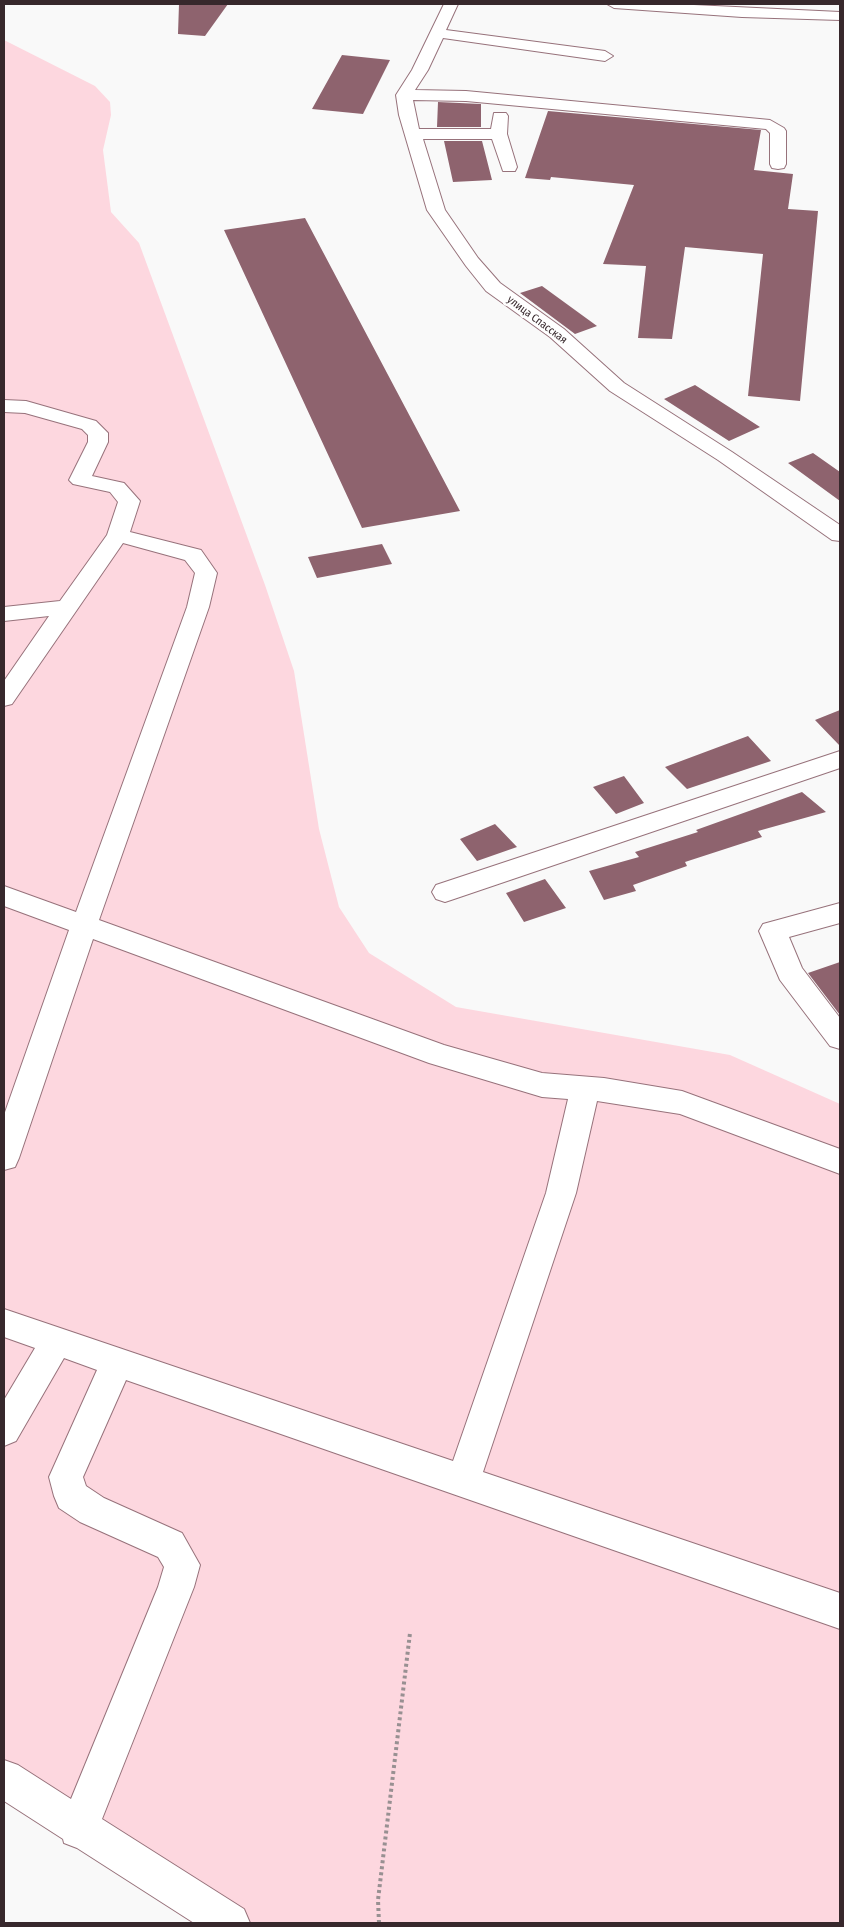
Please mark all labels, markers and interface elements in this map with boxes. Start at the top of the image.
street label: улица Спасская [504,293,570,347]

